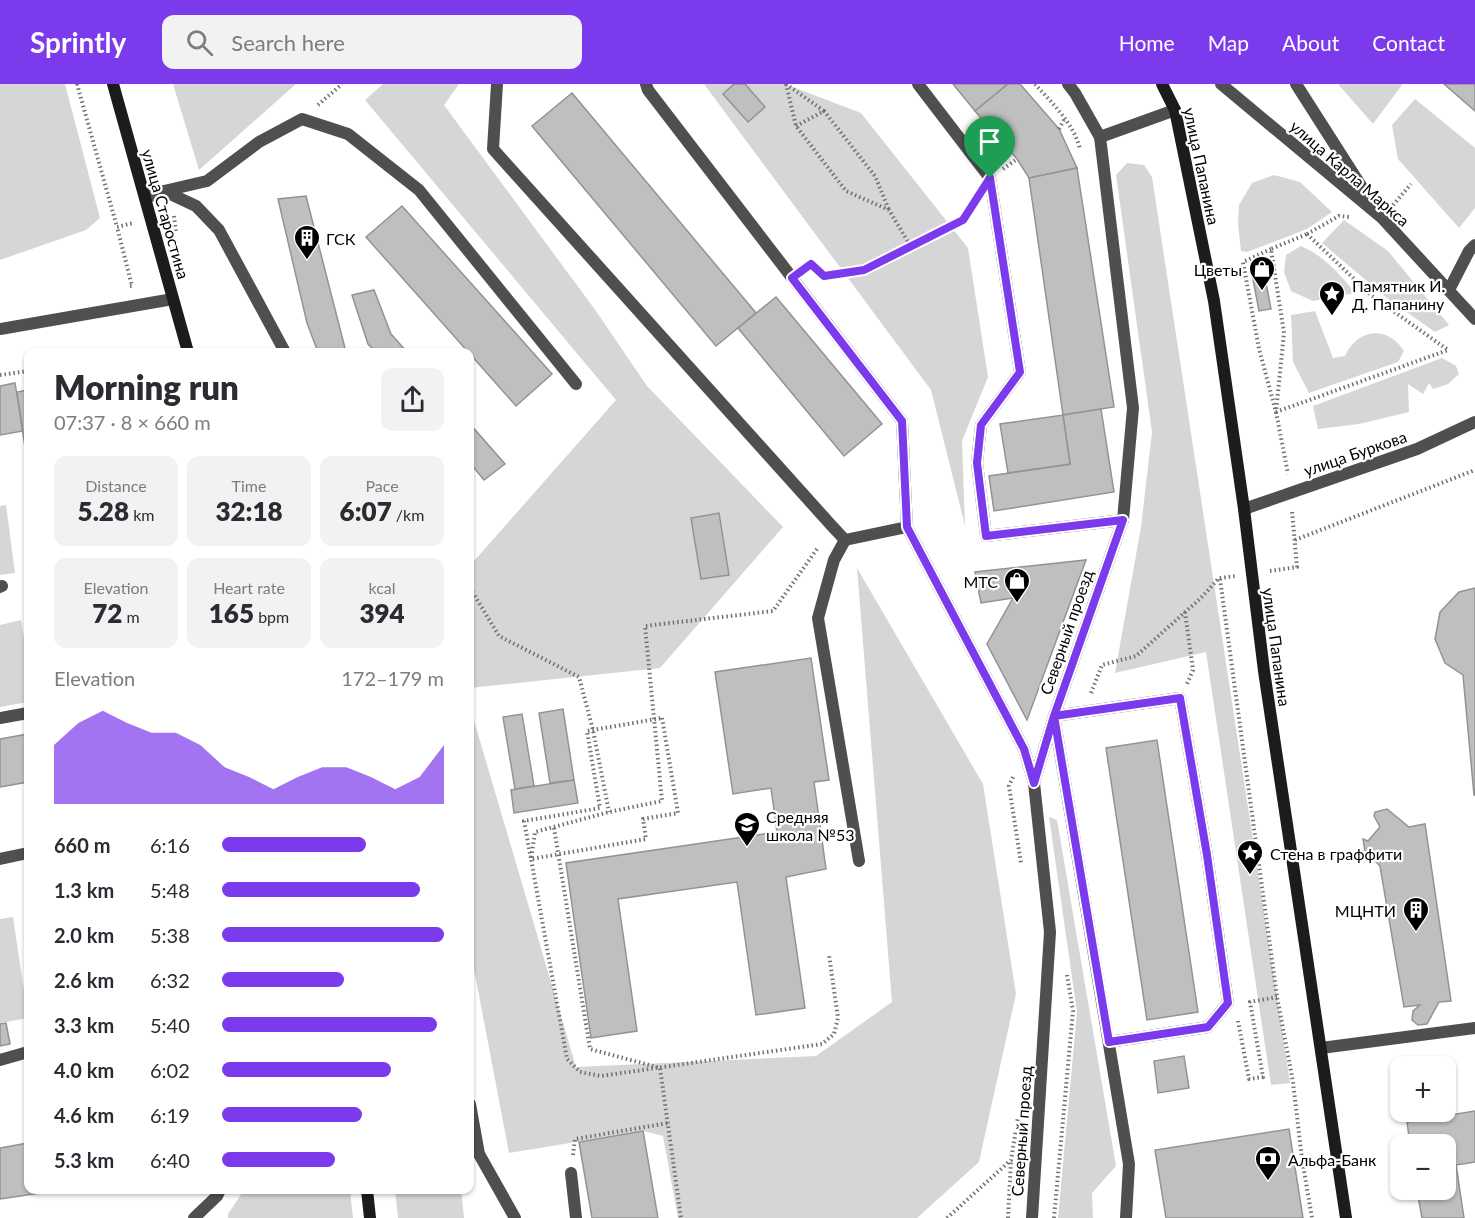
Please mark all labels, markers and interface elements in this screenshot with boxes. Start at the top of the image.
search box [162,15,582,69]
text: Sprintly [30,25,126,59]
icon: search [183,26,216,59]
text: Search here [231,29,345,56]
text: Home [1119,30,1175,55]
text: Map [1208,30,1249,55]
text: About [1282,30,1339,55]
text: Contact [1372,30,1445,55]
street label: улица Папанина [1180,106,1224,226]
pin [964,116,1015,178]
street label: улица Карла Маркса [1287,116,1413,230]
icon: arrive [973,125,1006,158]
street label: улица Старостина [138,147,194,281]
building icon: ГСК [292,223,322,261]
place label: ГСК [326,229,356,248]
shop icon: Цветы [1247,254,1277,292]
place label: Цветы [1194,260,1242,279]
place label: Памятник И. Д. Папанину [1352,276,1445,313]
place icon: Памятник И. Д. Папанину [1317,279,1347,317]
text: Morning run [54,367,239,407]
button: share [381,368,444,431]
text: 07:37 · 8 × 660 m [54,410,211,434]
street label: улица Буркова [1301,427,1409,479]
text: Distance [85,476,147,495]
text: Time [232,476,266,495]
text: Pace [365,476,399,495]
text: 5.28 [78,495,129,527]
text: 32:18 [215,495,283,527]
text: 6:07 [340,495,392,527]
text: km [129,505,154,524]
text: /km [392,505,424,524]
shop icon: МТС [1002,566,1032,604]
street label: Северный проезд [1036,567,1096,697]
place label: МТС [964,572,998,591]
text: Elevation [84,578,149,597]
text: Heart rate [213,578,285,597]
text: kcal [368,578,396,597]
street label: улица Папанина [1259,587,1295,707]
text: 72 [92,597,122,629]
text: 165 [209,597,254,629]
text: 394 [359,597,405,629]
text: m [122,607,140,626]
text: bpm [254,607,289,626]
text: Elevation [54,666,135,690]
text: 172–179 m [341,666,444,690]
place label: Средняя школа №53 [766,807,854,844]
school or university icon: Средняя школа №53 [732,810,762,848]
text: 660 m [54,833,110,857]
text: 6:16 [150,833,190,857]
place icon: Стена в граффити [1235,838,1265,876]
place label: Стена в граффити [1270,844,1402,863]
text: 1.3 km [54,878,114,902]
text: 5:48 [150,878,190,902]
building icon: МЦНТИ [1401,895,1431,933]
place label: МЦНТИ [1335,901,1396,920]
text: 2.0 km [54,923,114,947]
text: 5:38 [150,923,190,947]
text: 2.6 km [54,968,114,992]
text: 6:32 [150,968,190,992]
text: 3.3 km [54,1013,114,1037]
text: 5:40 [150,1013,190,1037]
map controls [1390,1056,1456,1200]
button: + [1390,1056,1456,1122]
text: 4.0 km [54,1058,114,1082]
text: 6:02 [150,1058,190,1082]
street label: Северный проезд [1007,1065,1035,1197]
text: 4.6 km [54,1103,114,1127]
text: 6:19 [150,1103,190,1127]
button: − [1390,1134,1456,1200]
bank icon: Альфа-Банк [1253,1144,1283,1182]
text: 5.3 km [54,1148,114,1172]
text: 6:40 [150,1148,190,1172]
place label: Альфа-Банк [1288,1150,1377,1169]

